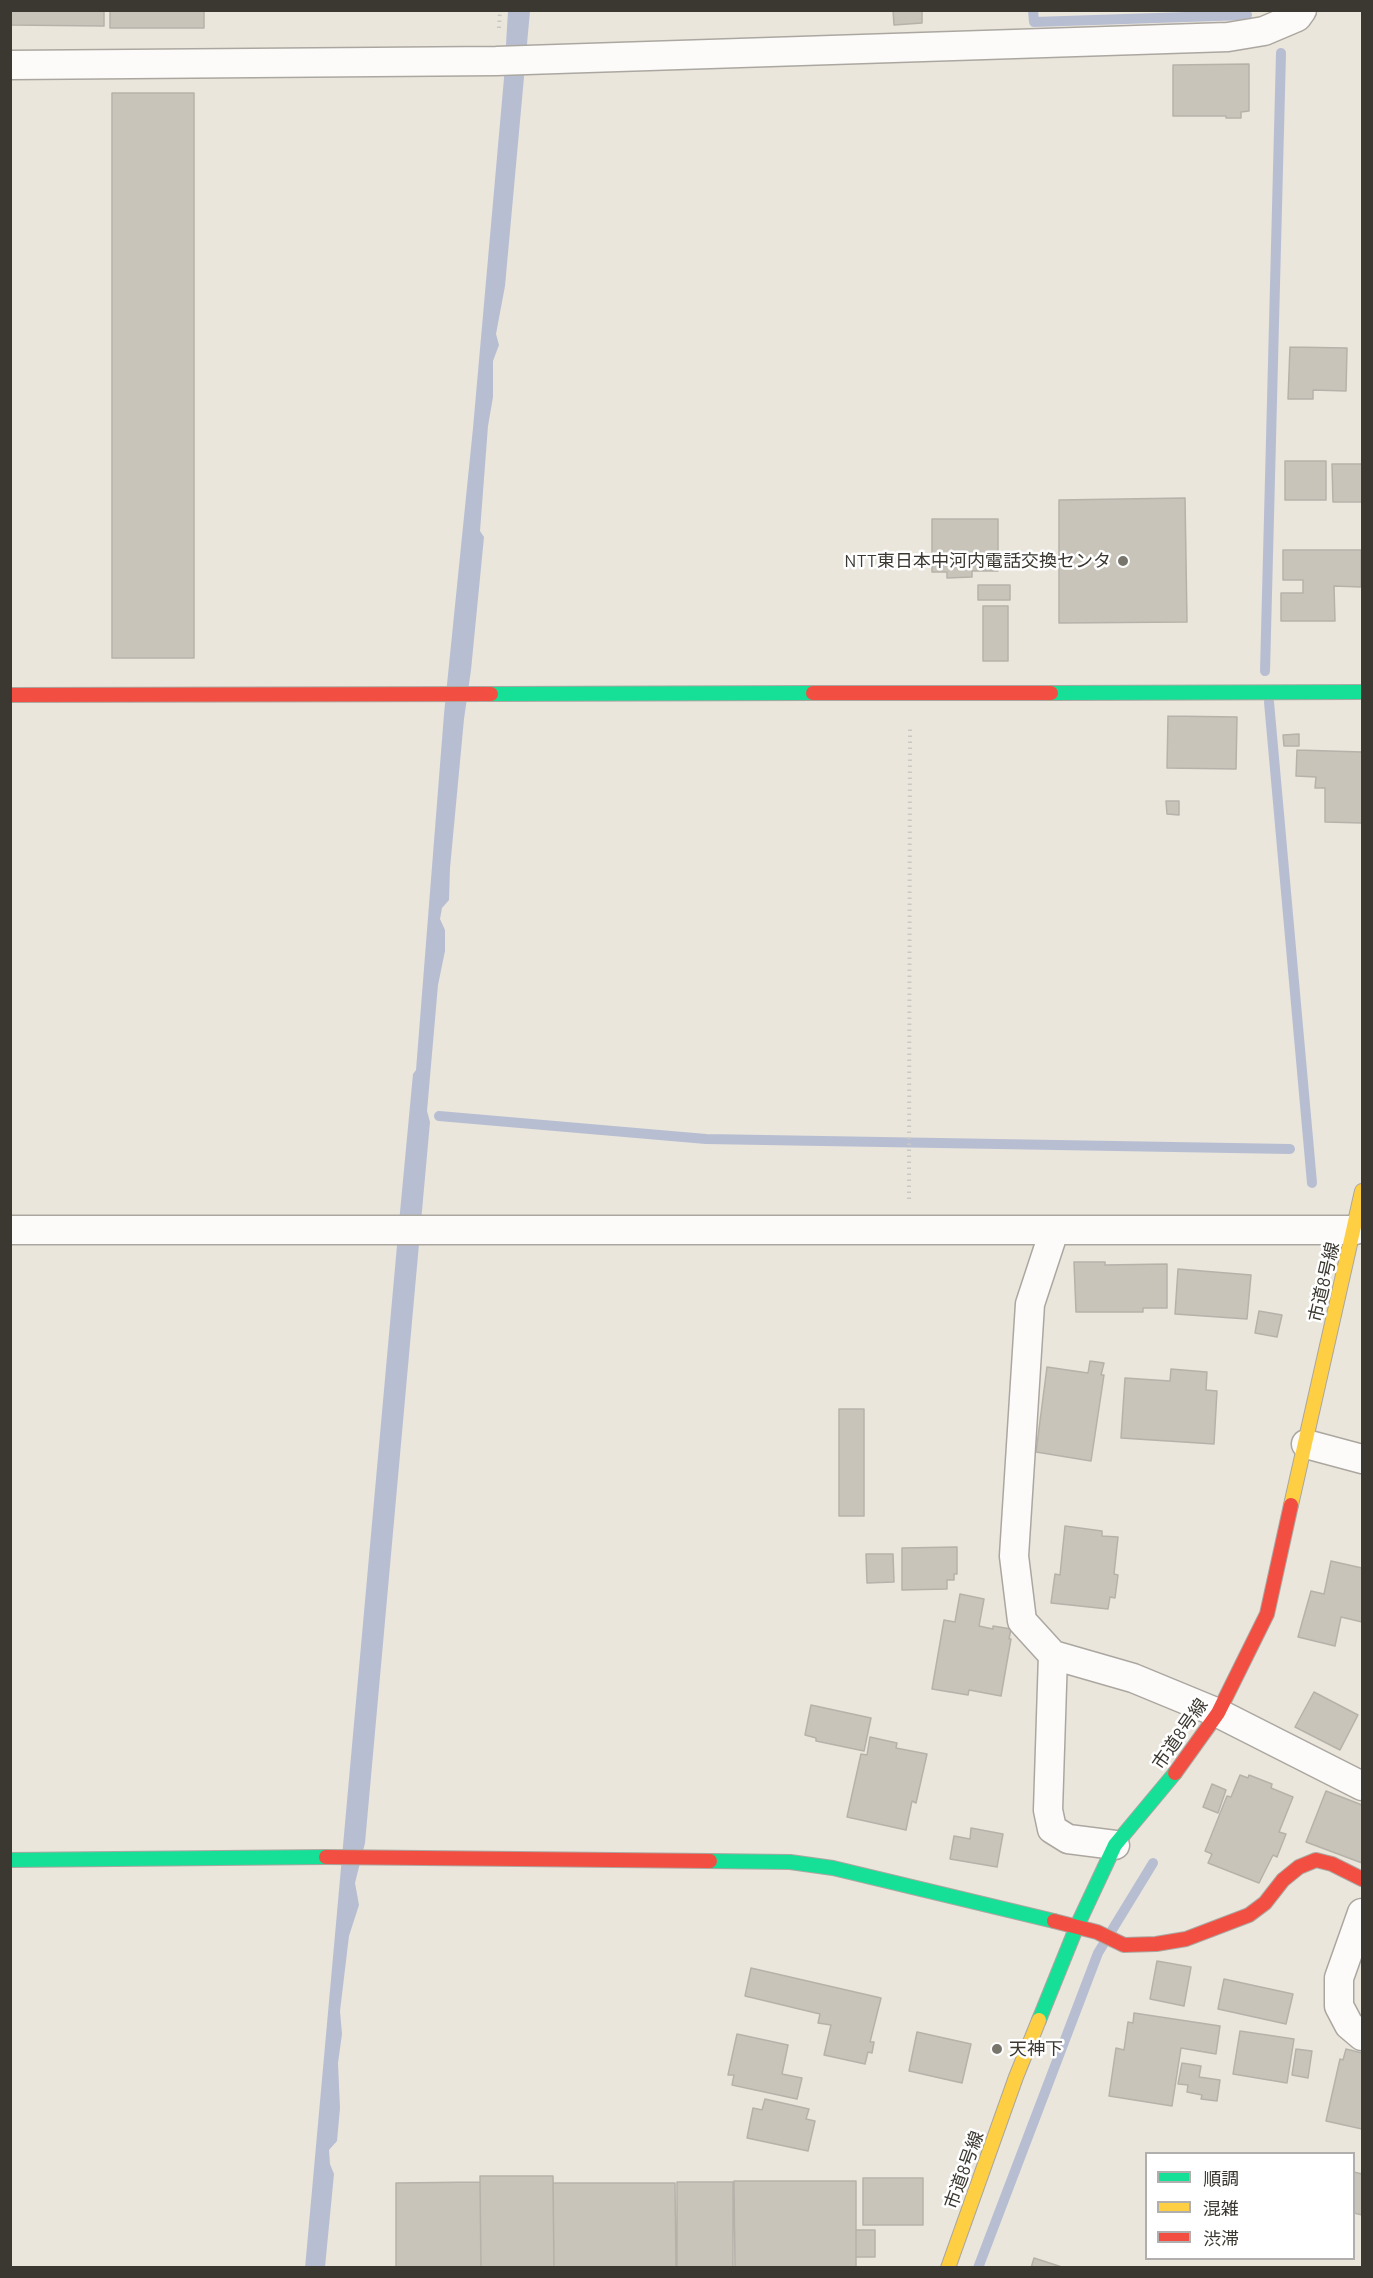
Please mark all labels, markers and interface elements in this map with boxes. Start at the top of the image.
place label: NTT東日本中河内電話交換センタ [844,550,1111,572]
marker: NTT東日本中河内電話交換センタ [1116,554,1130,568]
street label: 市道8号線 [1304,1240,1344,1324]
street label: 市道8号線 [1148,1694,1212,1774]
place label: 天神下 [1009,2038,1063,2060]
marker: 天神下 [990,2042,1004,2056]
street label: 市道8号線 [940,2128,988,2212]
legend [1145,2152,1355,2260]
text: 順調 [1203,2167,1239,2189]
text: 混雑 [1203,2197,1239,2219]
text: 渋滞 [1203,2227,1239,2249]

